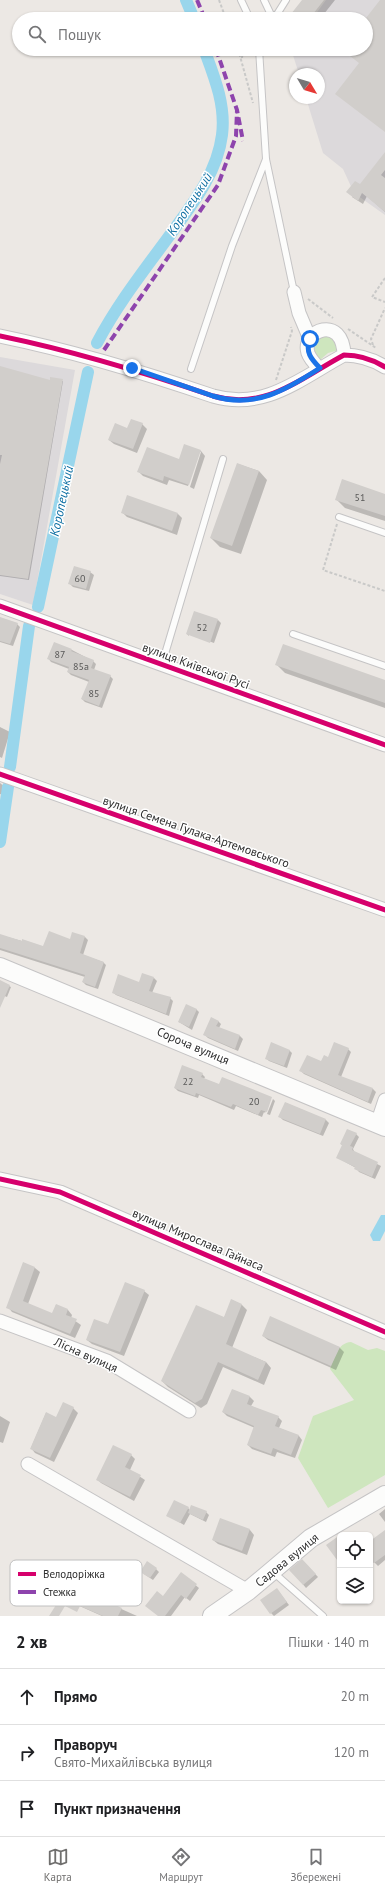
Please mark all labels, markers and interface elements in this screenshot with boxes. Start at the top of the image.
search box [12,12,373,56]
icon: search [26,23,48,45]
text: Пошук [58,25,101,44]
north arrow [289,68,325,104]
water label: Коропецький [163,169,216,239]
route start [301,330,319,348]
route end [123,359,141,377]
water label: Коропецький [46,464,77,538]
house number: 51 [355,491,365,504]
house number: 60 [75,572,86,585]
house number: 52 [197,621,207,634]
street label: вулиця Київської Русі [140,639,252,692]
house number: 87 [55,648,65,661]
house number: 85а [73,660,89,673]
house number: 85 [89,687,99,700]
street label: вулиця Семена Гулака-Артемовського [101,792,291,871]
street label: Сороча вулиця [155,1024,232,1068]
house number: 22 [183,1075,193,1088]
house number: 20 [249,1095,260,1108]
street label: вулиця Мирослава Гайнаса [130,1205,266,1274]
street label: Лісна вулиця [51,1333,120,1375]
street label: Садова вулиця [252,1530,321,1590]
map controls [337,1532,373,1604]
button: locate [337,1532,373,1568]
legend [10,1560,142,1606]
text: Велодоріжка [43,1567,105,1581]
button: layers [337,1568,373,1604]
text: Стежка [43,1585,76,1599]
text: 2 хв [16,1631,47,1653]
text: Пішки · 140 m [288,1634,369,1651]
icon: ahead [16,1686,38,1708]
text: Прямо [54,1687,97,1706]
text: 20 m [341,1688,369,1705]
text: Праворуч [54,1735,117,1754]
icon: right [16,1742,38,1764]
text: 120 m [334,1744,369,1761]
text: Свято-Михайлівська вулиця [54,1754,212,1771]
icon: arrive [16,1798,38,1820]
text: Пункт призначення [54,1799,181,1818]
tab: Карта [44,1846,72,1884]
tab: Маршрут [159,1846,203,1884]
tab: Збережені [291,1846,341,1884]

